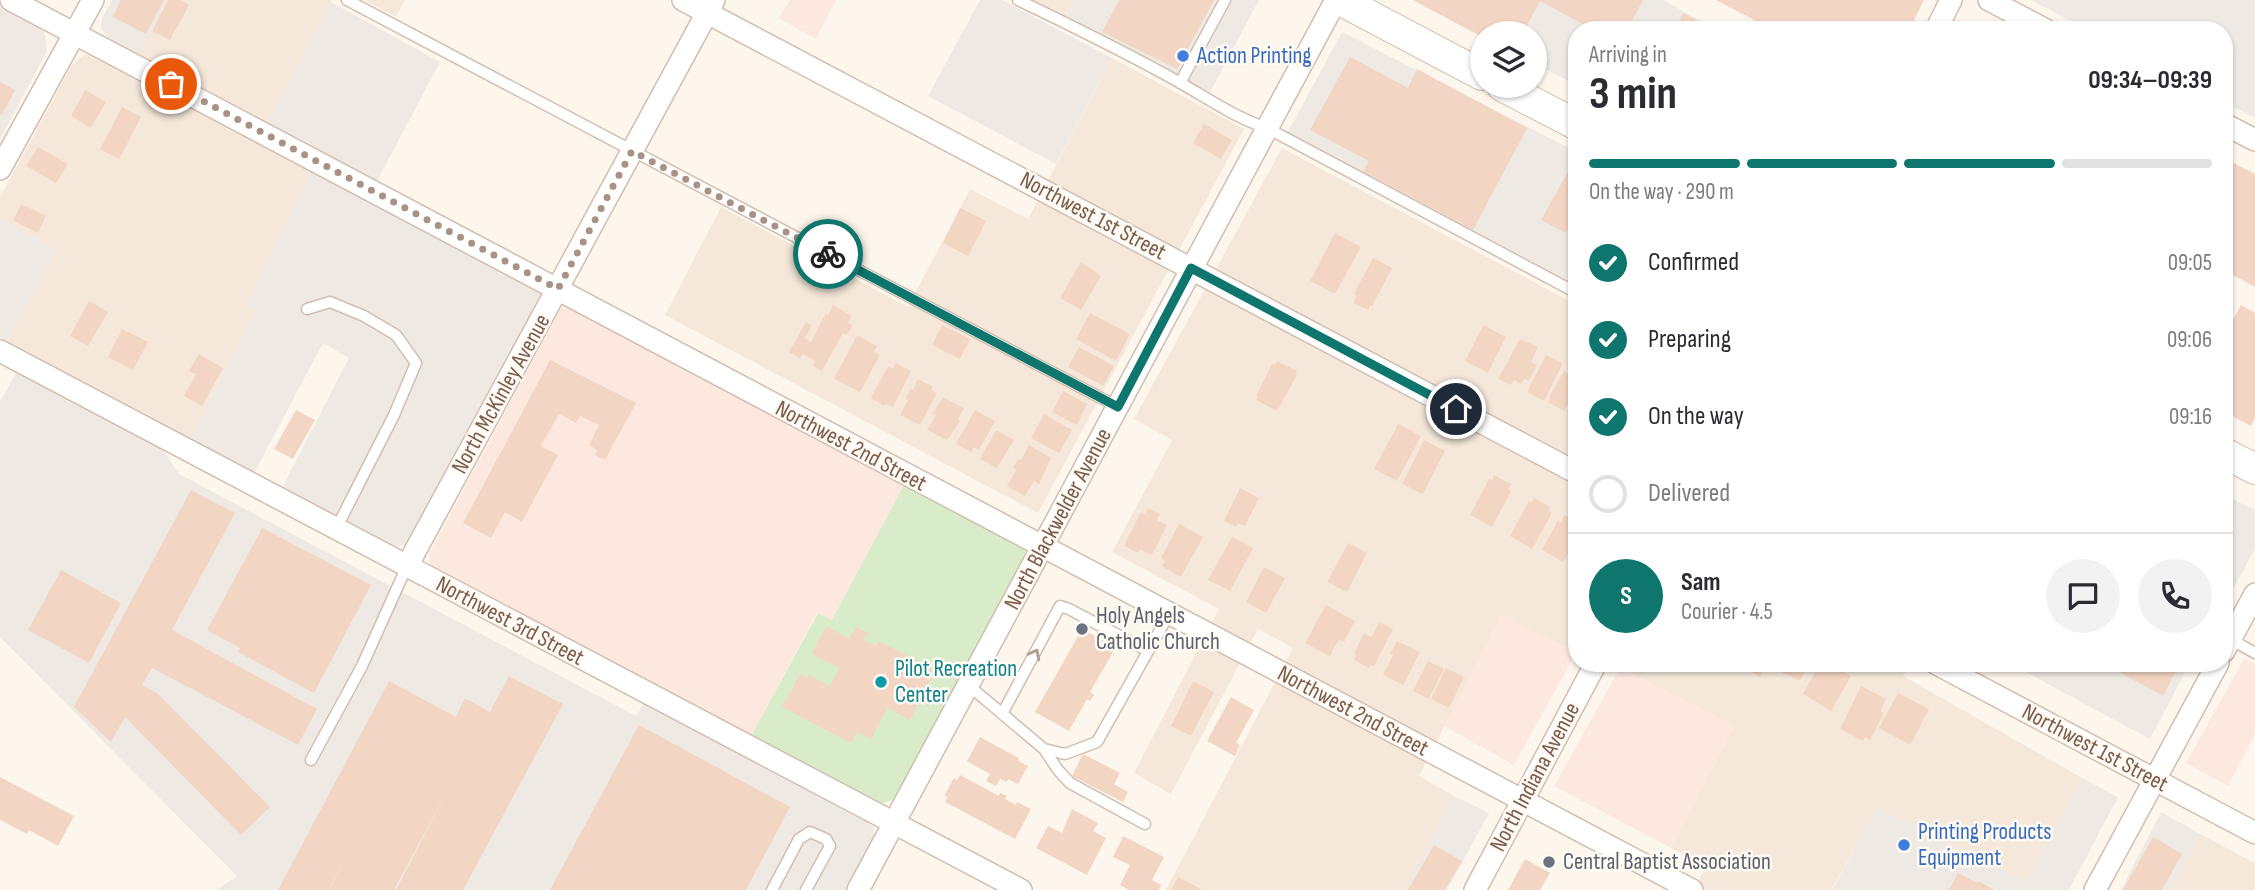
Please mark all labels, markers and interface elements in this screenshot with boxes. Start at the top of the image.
map controls [1470,21,1547,98]
button: layers [1470,21,1547,98]
text: Arriving in [1589,41,1667,69]
place label: Action Printing [1196,42,1311,70]
marker: Action Printing [1175,48,1191,64]
pin [141,54,201,114]
icon: bag [152,65,190,103]
text: 09:34–09:39 [2088,65,2212,96]
text: 3 min [1589,67,1677,122]
street label: Northwest 1st Street [1015,166,1171,266]
text: On the way · 290 m [1589,178,1734,206]
courier [793,219,863,289]
icon: bike [809,235,847,273]
icon: check [1589,244,1627,282]
text: Confirmed [1648,247,1739,278]
text: 09:05 [2168,249,2212,277]
street label: North McKinley Avenue [446,309,556,479]
icon: check [1589,321,1627,359]
text: Preparing [1648,324,1731,355]
text: 09:06 [2167,326,2212,354]
pin [1426,379,1486,439]
icon: home [1437,390,1475,428]
street label: Northwest 2nd Street [771,394,931,498]
icon: check [1589,398,1627,436]
text: On the way [1648,401,1744,432]
text: 09:16 [2169,403,2212,431]
street label: North Blackwelder Avenue [998,423,1118,615]
text: Delivered [1648,478,1730,509]
button: chat [2046,559,2120,633]
button: phone [2138,559,2212,633]
text: Sam [1681,567,1721,598]
street label: Northwest 3rd Street [431,570,589,672]
text: S [1620,581,1632,612]
text: Courier · 4.5 [1681,598,1773,626]
place label: Holy Angels Catholic Church [1096,602,1220,656]
marker: Holy Angels Catholic Church [1074,621,1090,637]
one-way arrow [1026,649,1040,661]
place label: Pilot Recreation Center [895,655,1017,709]
street label: Northwest 2nd Street [1273,659,1433,763]
marker: Pilot Recreation Center [873,674,889,690]
street label: North Indiana Avenue [1484,698,1586,856]
street label: Northwest 1st Street [2017,698,2173,798]
place label: Printing Products Equipment [1918,818,2051,872]
marker: Printing Products Equipment [1896,837,1912,853]
place label: Central Baptist Association [1563,848,1771,876]
marker: Central Baptist Association [1541,854,1557,870]

